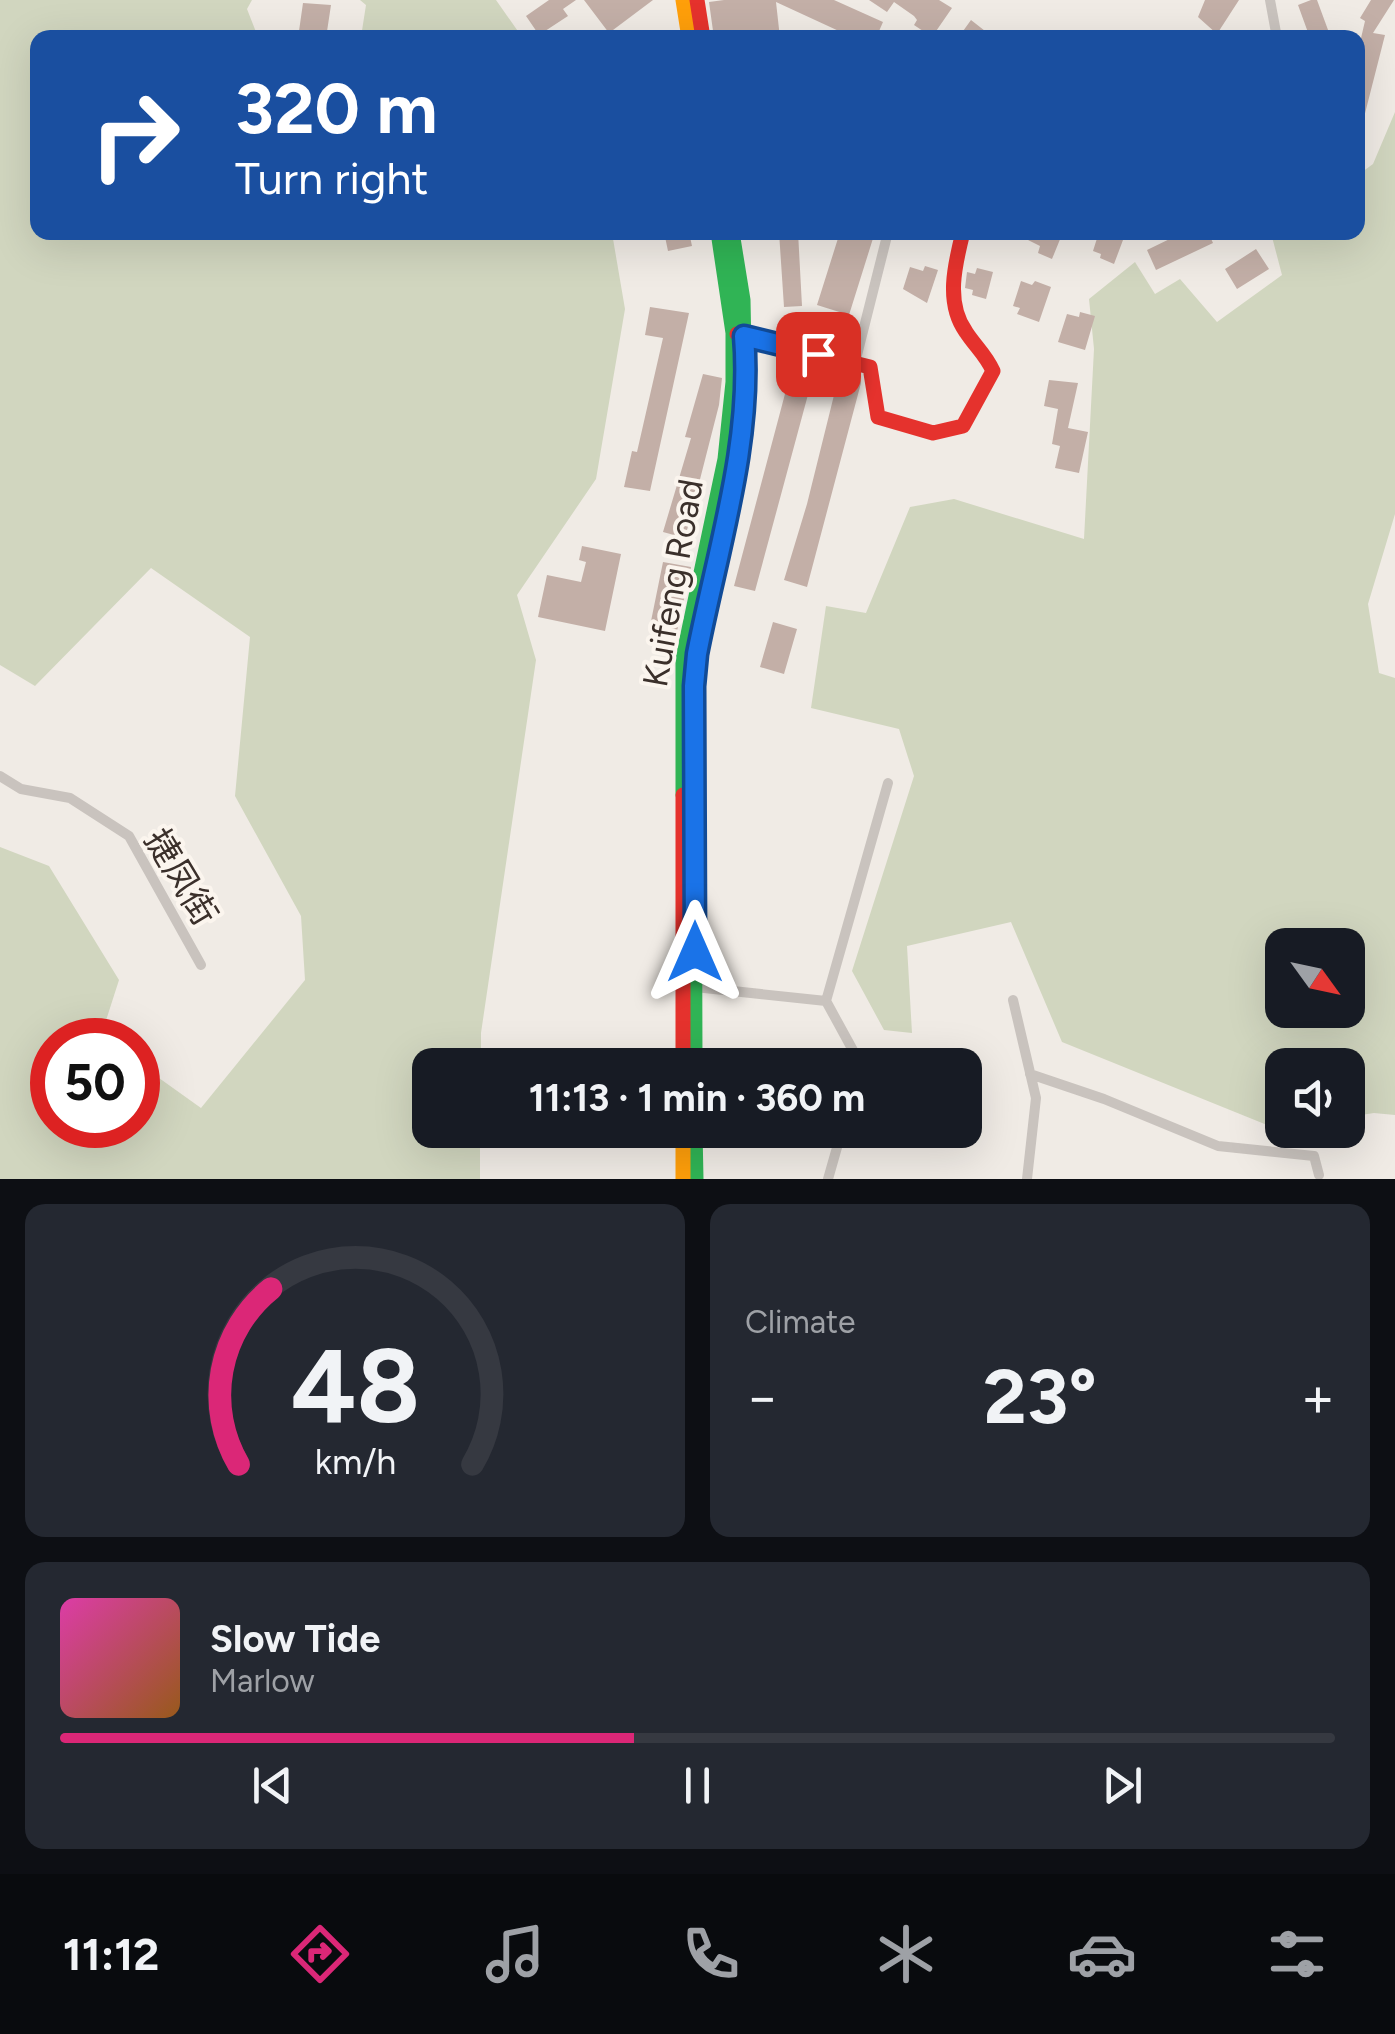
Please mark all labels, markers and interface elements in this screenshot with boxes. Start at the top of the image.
text: 320 m [235,66,438,151]
icon: right [70,70,200,200]
text: Turn right [235,151,428,205]
pin [776,312,861,397]
icon: arrive [791,327,846,382]
street label: Kuifeng Road [634,476,712,690]
street label: 捷凤街 [136,821,226,933]
position arrow [643,900,747,1004]
north arrow [1265,928,1365,1028]
map controls [1265,928,1365,1148]
speed limit sign: 50 [30,1018,160,1148]
button: sound [1265,1048,1365,1148]
text: 11:13 · 1 min · 360 m [529,1075,865,1121]
text: Climate [745,1303,856,1341]
text: 48 [290,1323,420,1448]
text: 23° [983,1352,1097,1442]
text: − [745,1364,779,1430]
text: + [1301,1364,1335,1430]
text: km/h [314,1440,396,1483]
text: Slow Tide [210,1616,380,1662]
text: Marlow [210,1662,314,1700]
icon: previous [245,1758,300,1813]
icon: pause [670,1758,725,1813]
icon: next [1095,1758,1150,1813]
icon: directions [285,1919,355,1989]
icon: music [480,1919,550,1989]
icon: phone [676,1919,746,1989]
icon: climate [871,1919,941,1989]
icon: car [1067,1919,1137,1989]
icon: filters [1262,1919,1332,1989]
text: 11:12 [63,1927,159,1981]

